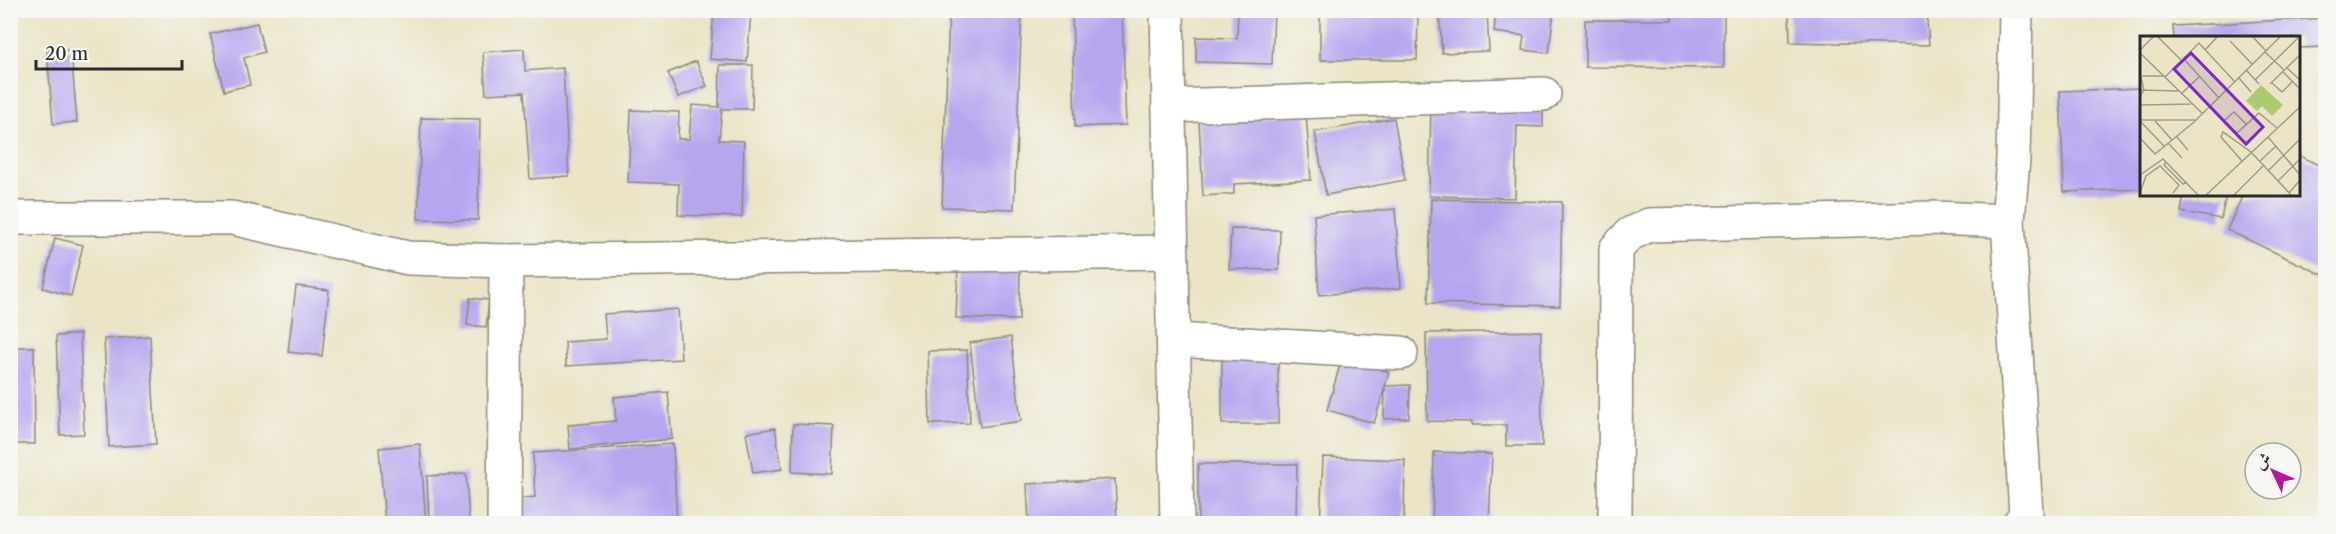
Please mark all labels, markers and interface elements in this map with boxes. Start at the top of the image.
scale bar [36,33,182,71]
inset map [2140,36,2300,196]
text: 20 m [45,43,89,65]
north arrow [2243,441,2303,501]
text: ش [2250,448,2275,473]

